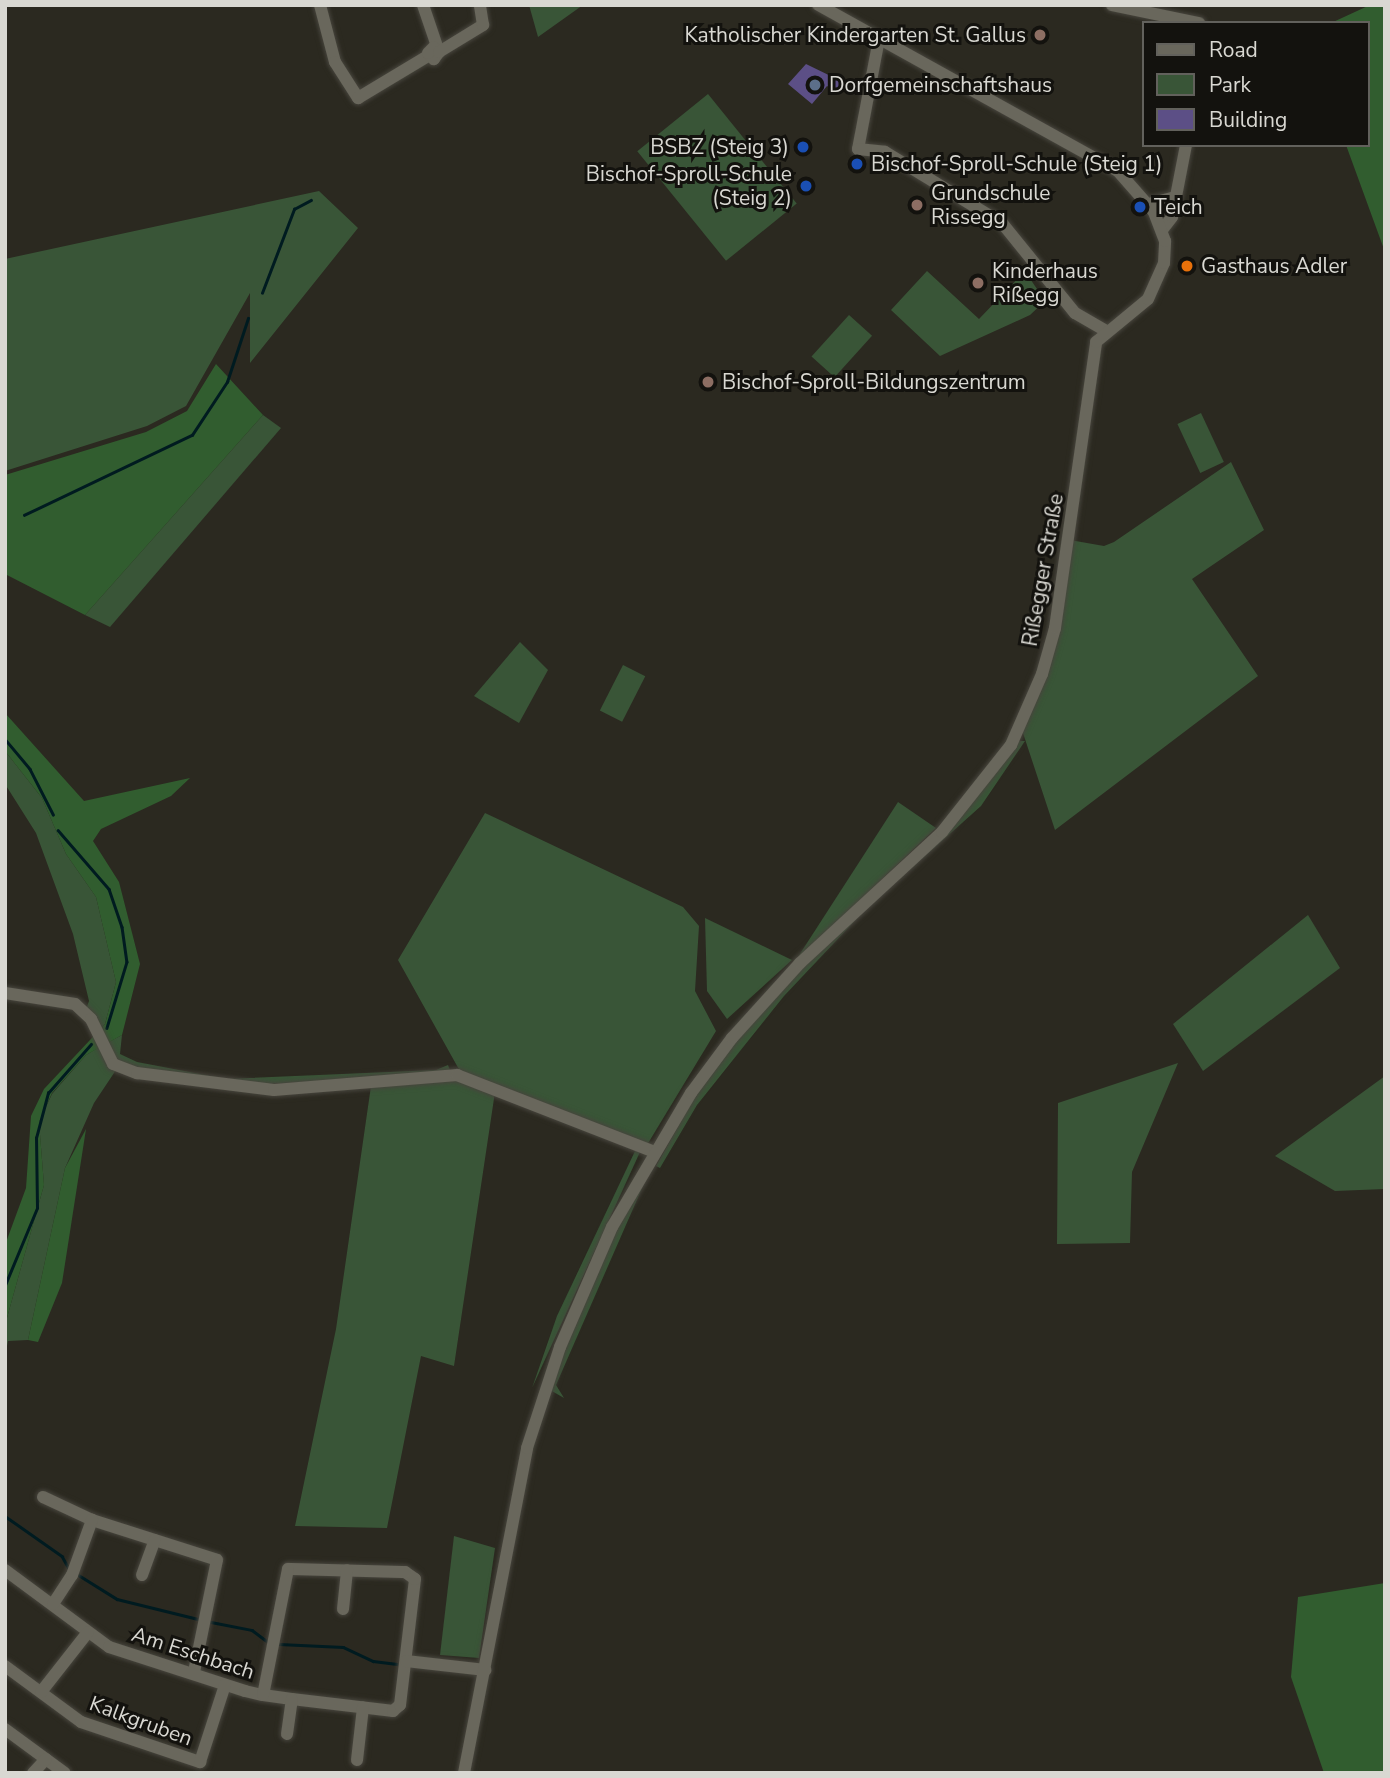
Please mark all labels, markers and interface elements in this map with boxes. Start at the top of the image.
legend [1142,21,1369,147]
place label: Katholischer Kindergarten St. Gallus [684,22,1026,48]
marker: Katholischer Kindergarten St. Gallus [1032,27,1048,43]
text: Road [1209,36,1258,64]
text: Park [1209,71,1251,99]
place label: Dorfgemeinschaftshaus [829,72,1052,98]
marker: Dorfgemeinschaftshaus [807,77,823,93]
text: Building [1209,106,1287,134]
place label: BSBZ (Steig 3) [650,134,789,160]
marker: BSBZ (Steig 3) [795,139,811,155]
place label: Bischof-Sproll-Schule (Steig 1) [871,151,1162,177]
marker: Bischof-Sproll-Schule (Steig 1) [849,156,865,172]
place label: Bischof-Sproll-Schule (Steig 2) [586,161,792,211]
marker: Bischof-Sproll-Schule (Steig 2) [798,178,814,194]
place label: Grundschule Rissegg [931,180,1051,230]
place label: Teich [1154,194,1203,220]
marker: Grundschule Rissegg [909,197,925,213]
marker: Teich [1132,199,1148,215]
place label: Gasthaus Adler [1201,253,1347,279]
place label: Kinderhaus Rißegg [992,258,1098,308]
marker: Gasthaus Adler [1179,258,1195,274]
marker: Kinderhaus Rißegg [970,275,986,291]
place label: Bischof-Sproll-Bildungszentrum [722,369,1026,395]
marker: Bischof-Sproll-Bildungszentrum [700,374,716,390]
street label: Rißegger Straße [1017,492,1069,648]
street label: Am Eschbach [128,1621,258,1685]
street label: Kalkgruben [86,1691,196,1751]

